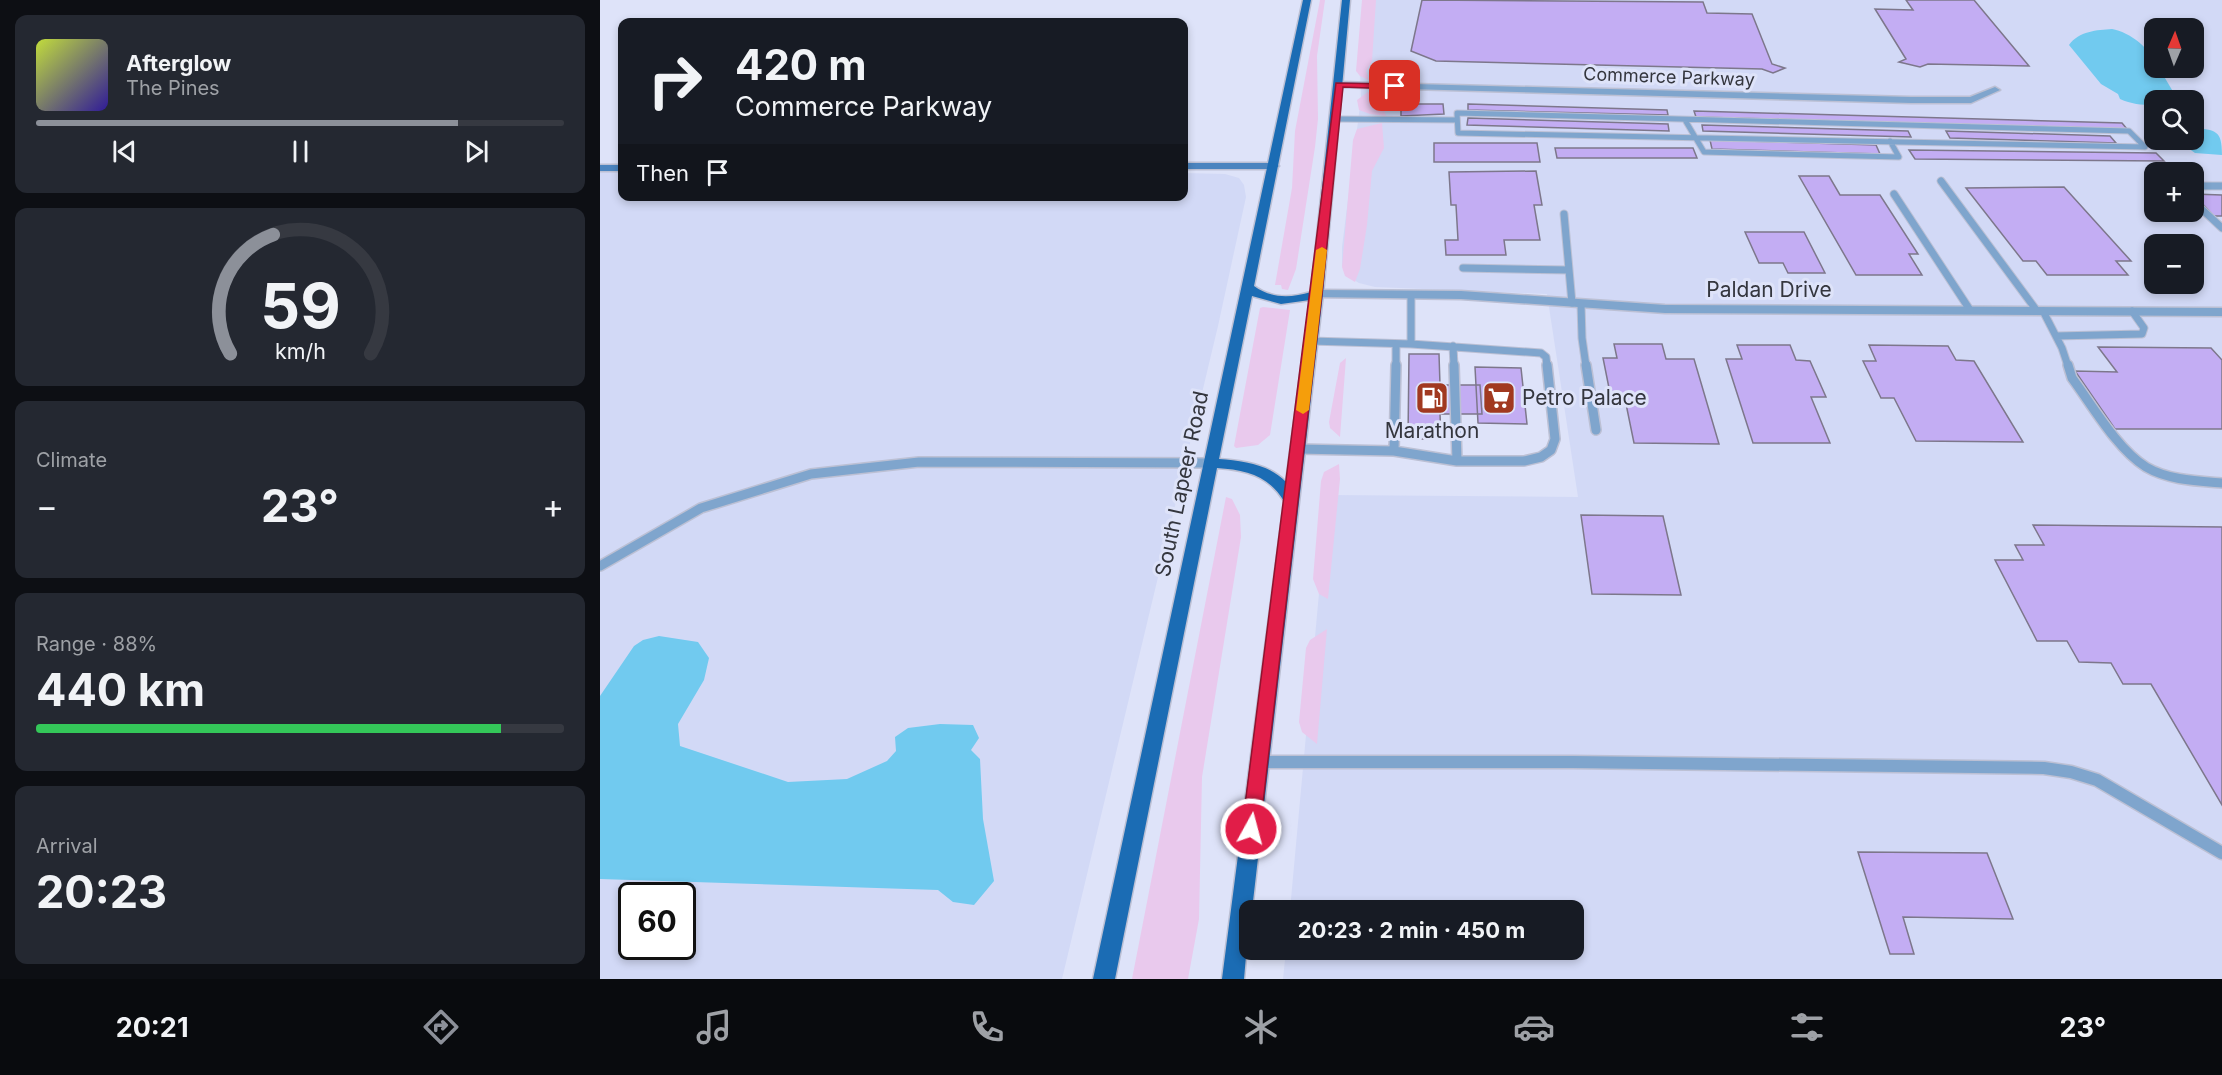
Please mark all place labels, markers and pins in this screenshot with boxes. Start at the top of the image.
pin [1369,60,1420,111]
fuel station icon: Marathon [1414,380,1450,416]
supermarket icon: Petro Palace [1481,380,1517,416]
place label: Petro Palace [1522,385,1647,410]
place label: Marathon [1385,418,1479,443]

